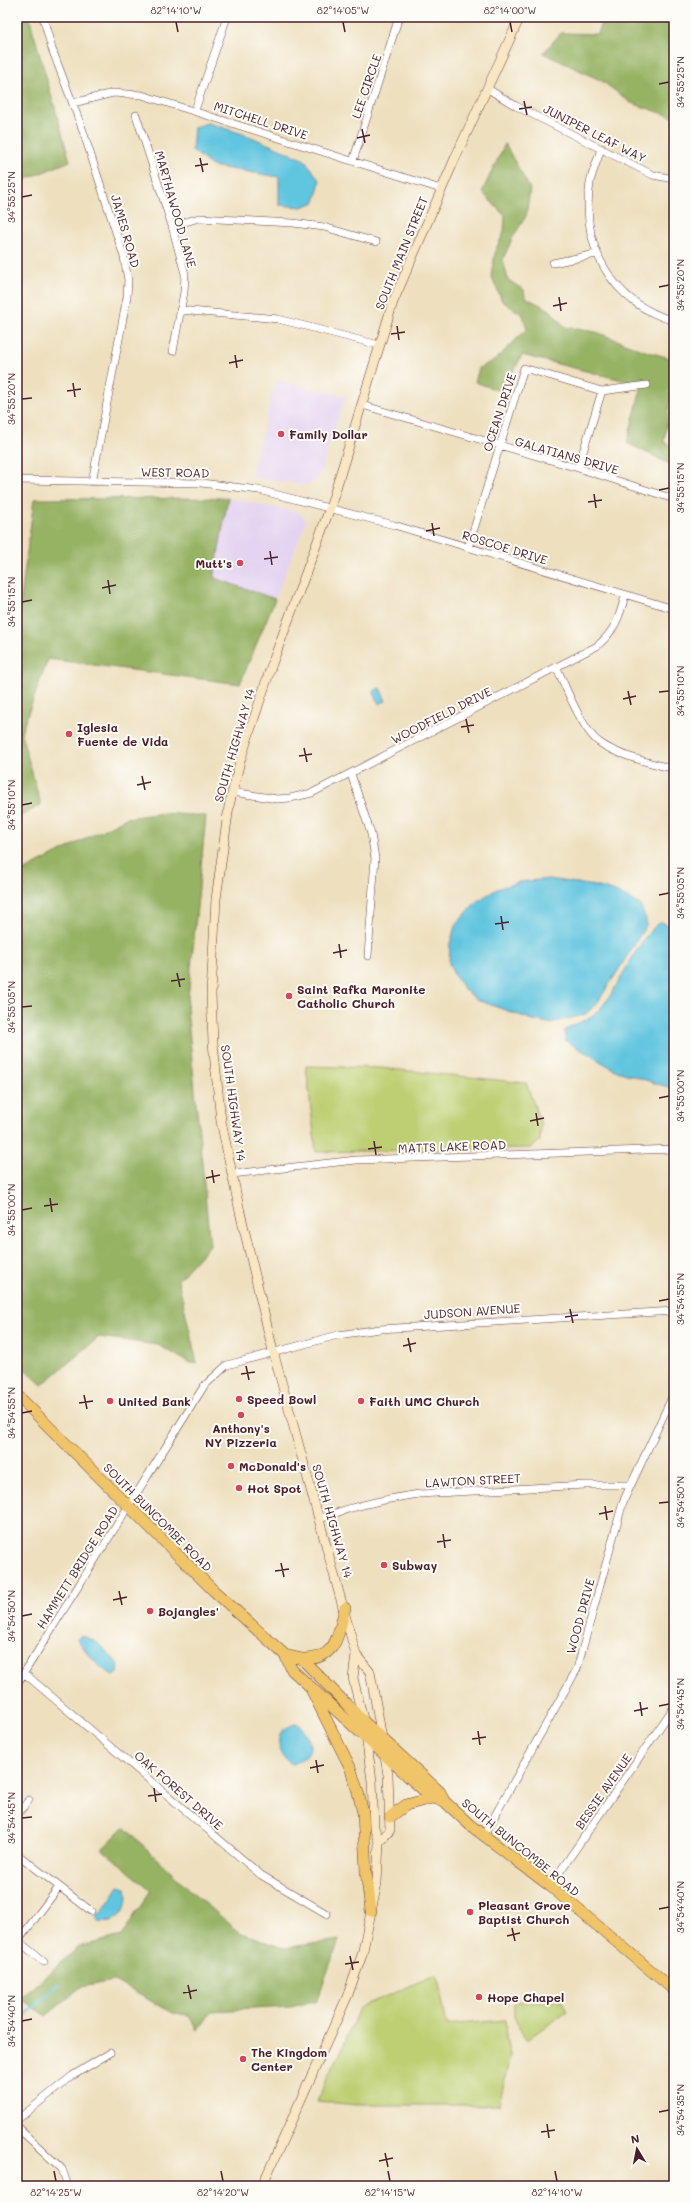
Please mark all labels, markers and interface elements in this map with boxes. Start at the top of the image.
text: 82°14'10"W [151,3,202,17]
text: 82°14'05"W [317,3,369,17]
text: 82°14'00"W [484,3,537,17]
street label: LEE CIRCLE [347,52,385,120]
text: 34°55'25"N [673,56,687,108]
street label: MITCHELL DRIVE [212,97,310,143]
street label: JUNIPER LEAF WAY [541,100,649,166]
street label: MARTHAWOOD LANE [152,149,200,270]
text: 34°55'25"N [4,171,18,223]
street label: JAMES ROAD [108,192,144,270]
street label: SOUTH MAIN STREET [371,194,431,312]
text: 34°55'20"N [673,259,687,311]
street label: OCEAN DRIVE [479,371,519,453]
text: 34°55'20"N [4,373,18,425]
place label: Family Dollar [289,426,368,442]
marker: Family Dollar [276,429,286,439]
street label: GALATIANS DRIVE [513,433,621,478]
street label: WEST ROAD [141,463,209,481]
text: 34°55'15"N [673,463,687,513]
street label: ROSCOE DRIVE [460,526,550,568]
place label: Mutt's [196,555,232,571]
marker: Mutt's [235,558,245,568]
text: 34°55'15"N [4,577,18,627]
text: 34°55'10"N [673,666,687,717]
street label: WOODFIELD DRIVE [388,683,494,747]
street label: SOUTH HIGHWAY 14 [210,686,258,804]
place label: Iglesia Fuente de Vida [77,719,168,749]
marker: Iglesia Fuente de Vida [64,729,74,739]
text: 34°55'10"N [4,780,18,831]
text: 34°55'05"N [673,867,687,919]
text: 34°55'05"N [4,981,18,1033]
place label: Saint Rafka Maronite Catholic Church [297,981,425,1011]
marker: Saint Rafka Maronite Catholic Church [284,991,294,1001]
street label: SOUTH HIGHWAY 14 [218,1044,250,1162]
text: 34°55'00"N [673,1070,687,1122]
street label: MATTS LAKE ROAD [398,1136,506,1156]
text: 34°55'00"N [4,1184,18,1236]
text: 34°54'55"N [673,1273,687,1325]
street label: JUDSON AVENUE [423,1300,521,1322]
text: 34°54'55"N [4,1387,18,1439]
place label: Speed Bowl [247,1391,316,1407]
place label: United Bank [118,1393,191,1409]
place label: Faith UMC Church [369,1393,479,1409]
marker: Speed Bowl [234,1394,244,1404]
marker: United Bank [105,1396,115,1406]
marker: Faith UMC Church [356,1396,366,1406]
marker: Anthony's NY Pizzeria [236,1410,246,1420]
place label: Anthony's NY Pizzeria [205,1420,277,1450]
place label: McDonald's [239,1458,306,1474]
street label: SOUTH BUNCOMBE ROAD [100,1459,216,1575]
marker: McDonald's [226,1461,236,1471]
street label: SOUTH HIGHWAY 14 [309,1462,357,1580]
street label: LAWTON STREET [425,1469,521,1490]
text: 34°54'50"N [673,1476,687,1528]
place label: Hot Spot [247,1480,301,1496]
marker: Hot Spot [234,1483,244,1493]
street label: HAMMETT BRIDGE ROAD [33,1503,121,1631]
place label: Subway [392,1557,438,1573]
marker: Subway [379,1560,389,1570]
street label: WOOD DRIVE [562,1576,598,1655]
text: 34°54'50"N [4,1590,18,1642]
place label: Bojangles' [158,1603,219,1619]
marker: Bojangles' [145,1606,155,1616]
text: 34°54'45"N [673,1678,687,1730]
street label: OAK FOREST DRIVE [131,1747,227,1833]
street label: BESSIE AVENUE [571,1750,635,1832]
text: 34°54'45"N [4,1792,18,1844]
street label: SOUTH BUNCOMBE ROAD [459,1794,583,1900]
text: 34°54'40"N [673,1881,687,1933]
place label: Pleasant Grove Baptist Church [478,1897,570,1927]
marker: Pleasant Grove Baptist Church [465,1907,475,1917]
place label: Hope Chapel [487,1989,564,2005]
marker: Hope Chapel [474,1992,484,2002]
text: 34°54'40"N [4,1995,18,2047]
place label: The Kingdom Center [251,2044,327,2074]
marker: The Kingdom Center [238,2054,248,2064]
text: 34°54'35"N [673,2084,687,2136]
north arrow [617,2129,657,2169]
text: N [630,2131,641,2147]
text: 82°14'25"W [30,2185,82,2199]
text: 82°14'20"W [197,2185,249,2199]
text: 82°14'15"W [365,2185,416,2199]
text: 82°14'10"W [532,2185,583,2199]

